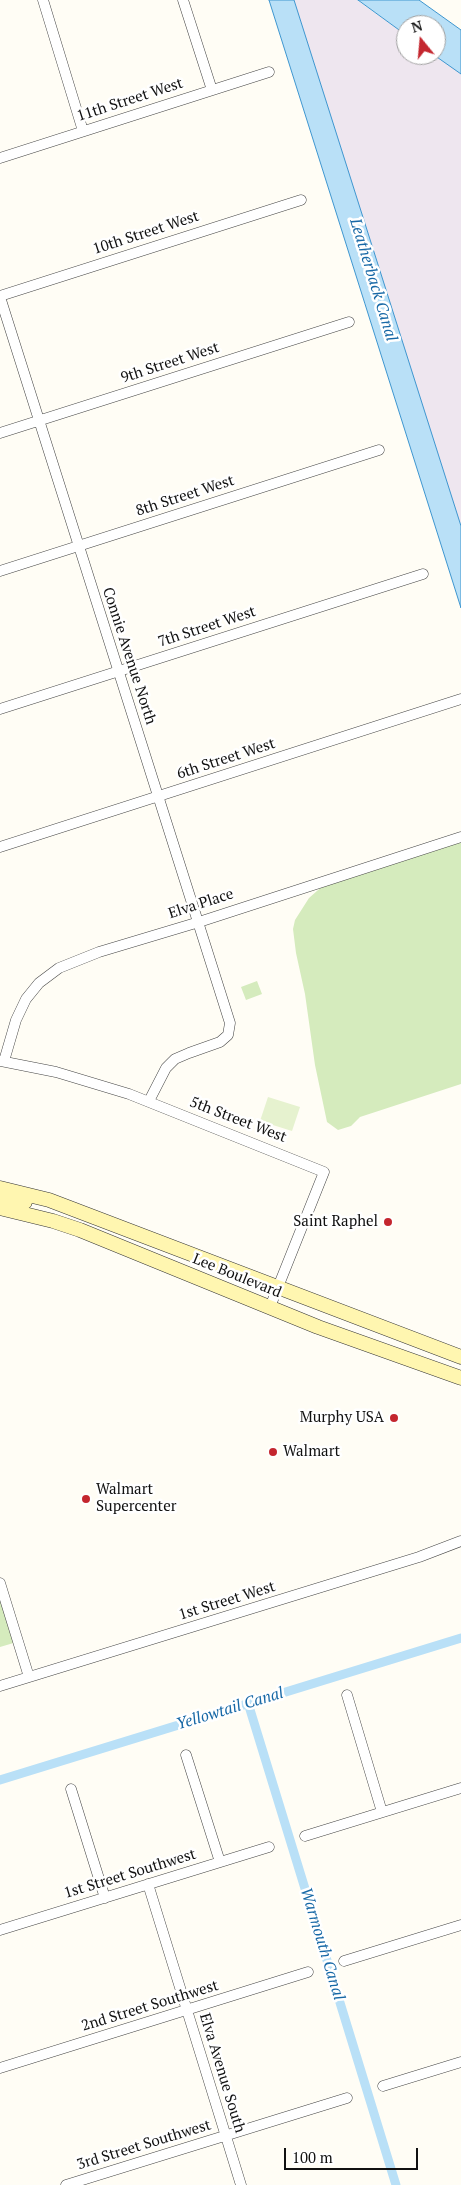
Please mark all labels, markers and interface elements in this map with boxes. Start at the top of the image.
north arrow [396,15,446,65]
text: N [409,15,425,37]
street label: 11th Street West [75,74,185,126]
street label: 10th Street West [91,207,201,259]
water label: Leatherback Canal [345,216,401,344]
street label: 9th Street West [119,339,221,387]
street label: 8th Street West [134,472,236,520]
street label: Connie Avenue North [98,585,160,727]
street label: 7th Street West [156,603,258,651]
street label: 6th Street West [175,735,277,783]
street label: Elva Place [166,885,236,923]
street label: 5th Street West [187,1093,289,1147]
place label: Saint Raphel [293,1213,378,1231]
marker: Saint Raphel [382,1216,394,1228]
street label: Lee Boulevard [190,1250,284,1302]
place label: Murphy USA [300,1409,384,1427]
marker: Murphy USA [388,1412,400,1424]
place label: Walmart [283,1443,340,1461]
marker: Walmart [267,1446,279,1458]
place label: Walmart Supercenter [96,1481,176,1516]
marker: Walmart Supercenter [80,1493,92,1505]
street label: 1st Street West [177,1578,277,1624]
water label: Yellowtail Canal [174,1684,286,1734]
street label: 1st Street Southwest [62,1845,198,1903]
water label: Warmouth Canal [296,1885,348,2003]
street label: 2nd Street Southwest [79,1977,221,2035]
street label: Elva Avenue South [195,2011,249,2135]
street label: 3rd Street Southwest [75,2116,213,2174]
scale bar [286,2138,420,2170]
text: 100 m [292,2147,333,2167]

